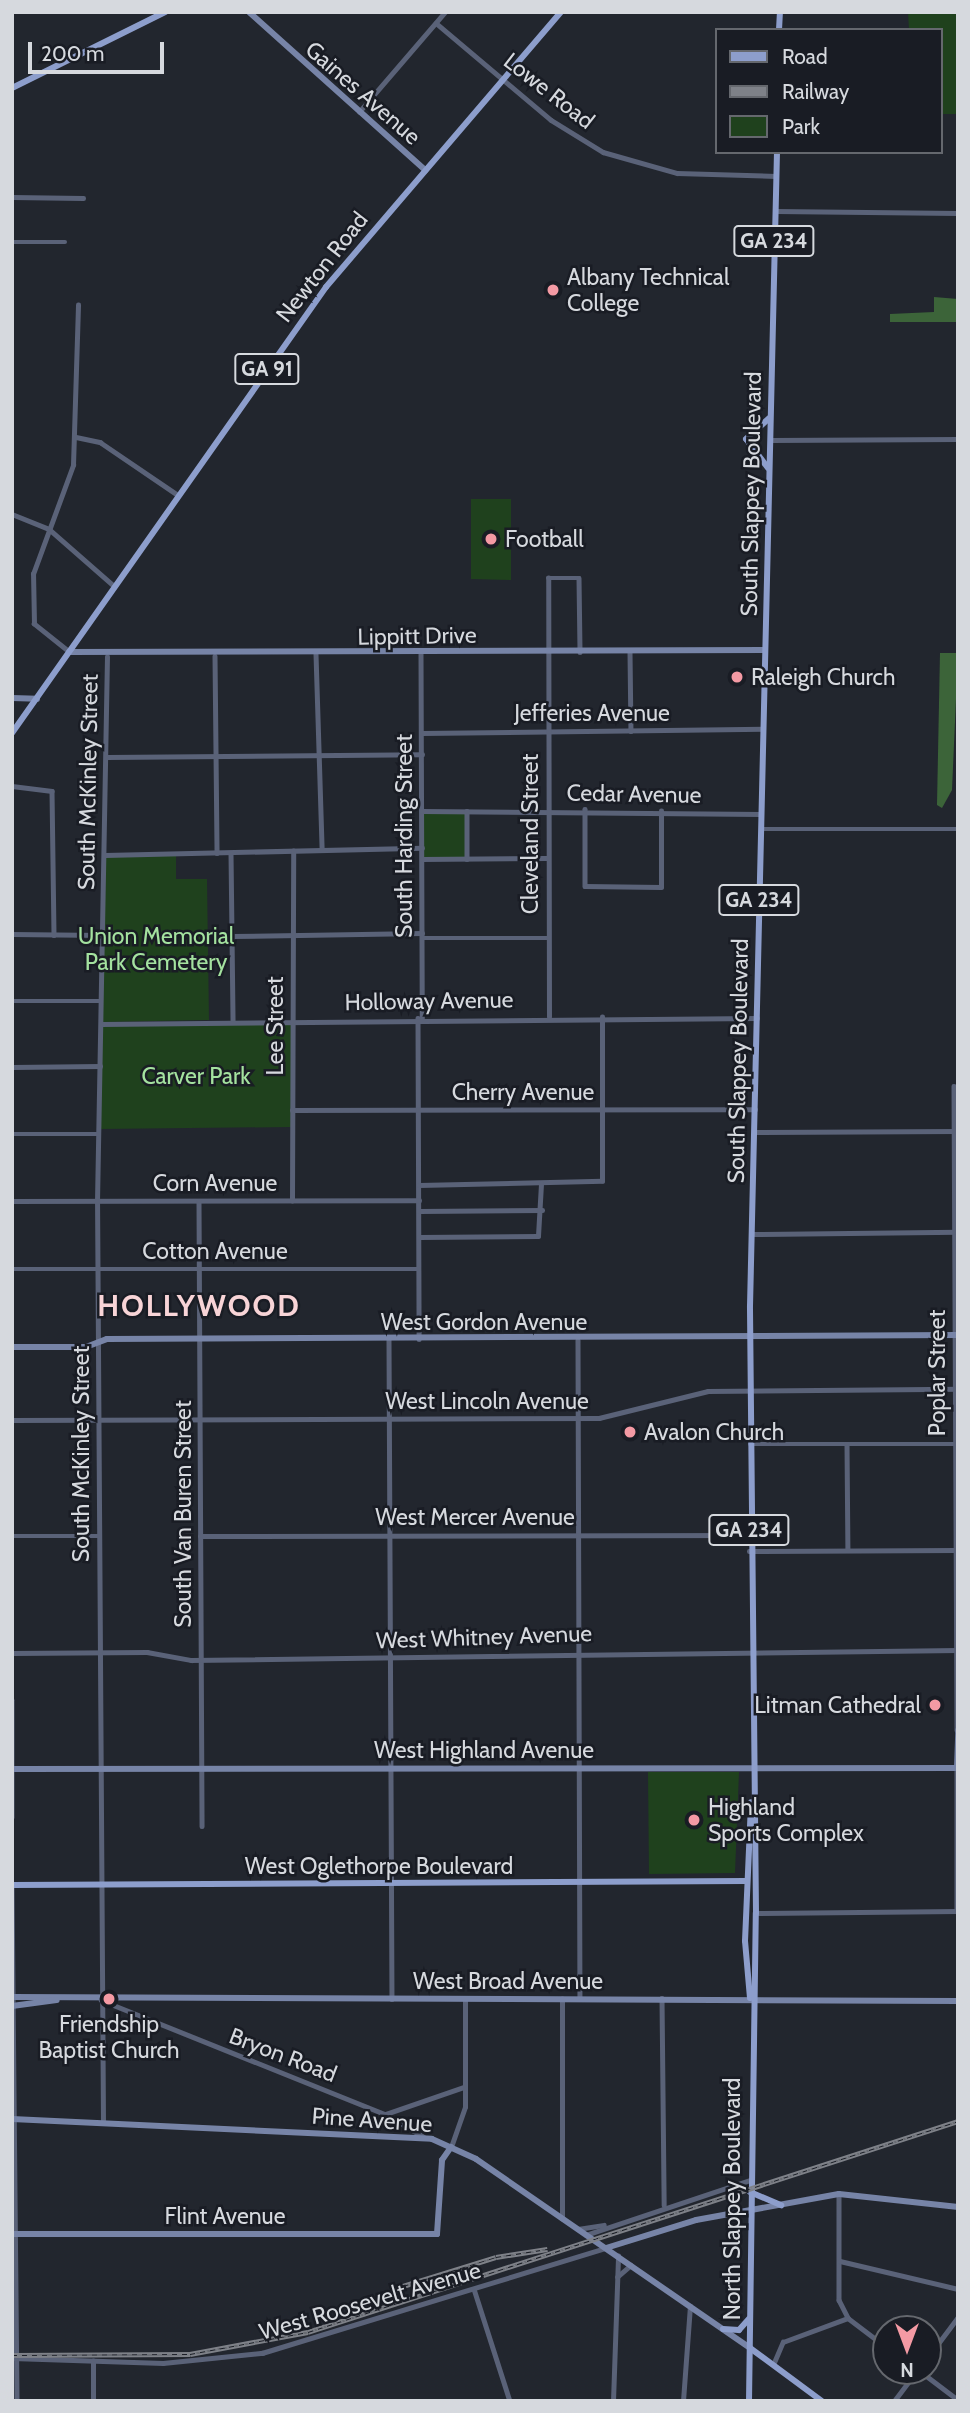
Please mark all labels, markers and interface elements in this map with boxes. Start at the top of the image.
scale bar [32,28,168,72]
legend [715,28,942,154]
street label: Gaines Avenue [300,35,426,151]
text: 200 m [41,41,104,66]
text: Road [782,44,828,69]
street label: Lowe Road [498,47,600,135]
text: Railway [782,79,849,104]
text: Park [782,114,820,139]
street label: Newton Road [270,206,374,328]
road number: GA 234 [732,224,816,258]
place label: Albany Technical College [567,263,729,317]
marker: Albany Technical College [545,282,561,298]
road number: GA 91 [234,352,300,386]
street label: South Slappey Boulevard [735,371,767,617]
place label: Football [505,525,584,553]
marker: Football [483,531,499,547]
street label: Lippitt Drive [357,621,477,651]
place label: Raleigh Church [751,663,895,691]
marker: Raleigh Church [729,669,745,685]
street label: South McKinley Street [72,674,104,890]
street label: Jefferies Avenue [514,699,670,727]
street label: South Harding Street [390,734,418,938]
street label: Cleveland Street [516,754,544,914]
street label: Cedar Avenue [566,779,702,809]
road number: GA 234 [717,883,801,918]
park label: Union Memorial Park Cemetery [78,922,234,976]
street label: South Slappey Boulevard [722,938,754,1184]
street label: Lee Street [261,976,289,1076]
street label: Holloway Avenue [344,986,514,1016]
park label: Carver Park [141,1062,251,1090]
street label: Cherry Avenue [452,1078,594,1106]
street label: Corn Avenue [153,1169,277,1197]
street label: Cotton Avenue [142,1237,288,1265]
district label: HOLLYWOOD [98,1288,300,1324]
street label: West Gordon Avenue [381,1308,587,1336]
street label: Poplar Street [923,1310,951,1436]
street label: South McKinley Street [67,1346,95,1562]
street label: West Lincoln Avenue [385,1387,589,1415]
street label: South Van Buren Street [169,1400,197,1628]
place label: Avalon Church [644,1418,784,1446]
marker: Avalon Church [622,1424,638,1440]
street label: West Mercer Avenue [375,1503,575,1531]
road number: GA 234 [707,1512,791,1548]
street label: West Whitney Avenue [375,1619,593,1655]
place label: Litman Cathedral [754,1691,921,1719]
marker: Litman Cathedral [927,1697,943,1713]
street label: West Highland Avenue [374,1736,594,1764]
place label: Highland Sports Complex [708,1793,864,1847]
marker: Highland Sports Complex [686,1812,702,1828]
street label: West Oglethorpe Boulevard [245,1852,513,1880]
street label: West Broad Avenue [413,1967,603,1995]
marker: Friendship Baptist Church [101,1991,117,2007]
place label: Friendship Baptist Church [38,2010,180,2064]
street label: Bryon Road [225,2022,341,2088]
street label: North Slappey Boulevard [718,2078,746,2320]
street label: Pine Avenue [311,2102,433,2138]
street label: Flint Avenue [165,2202,285,2230]
street label: West Roosevelt Avenue [256,2256,484,2346]
north arrow [872,2315,942,2385]
text: N [900,2358,914,2381]

